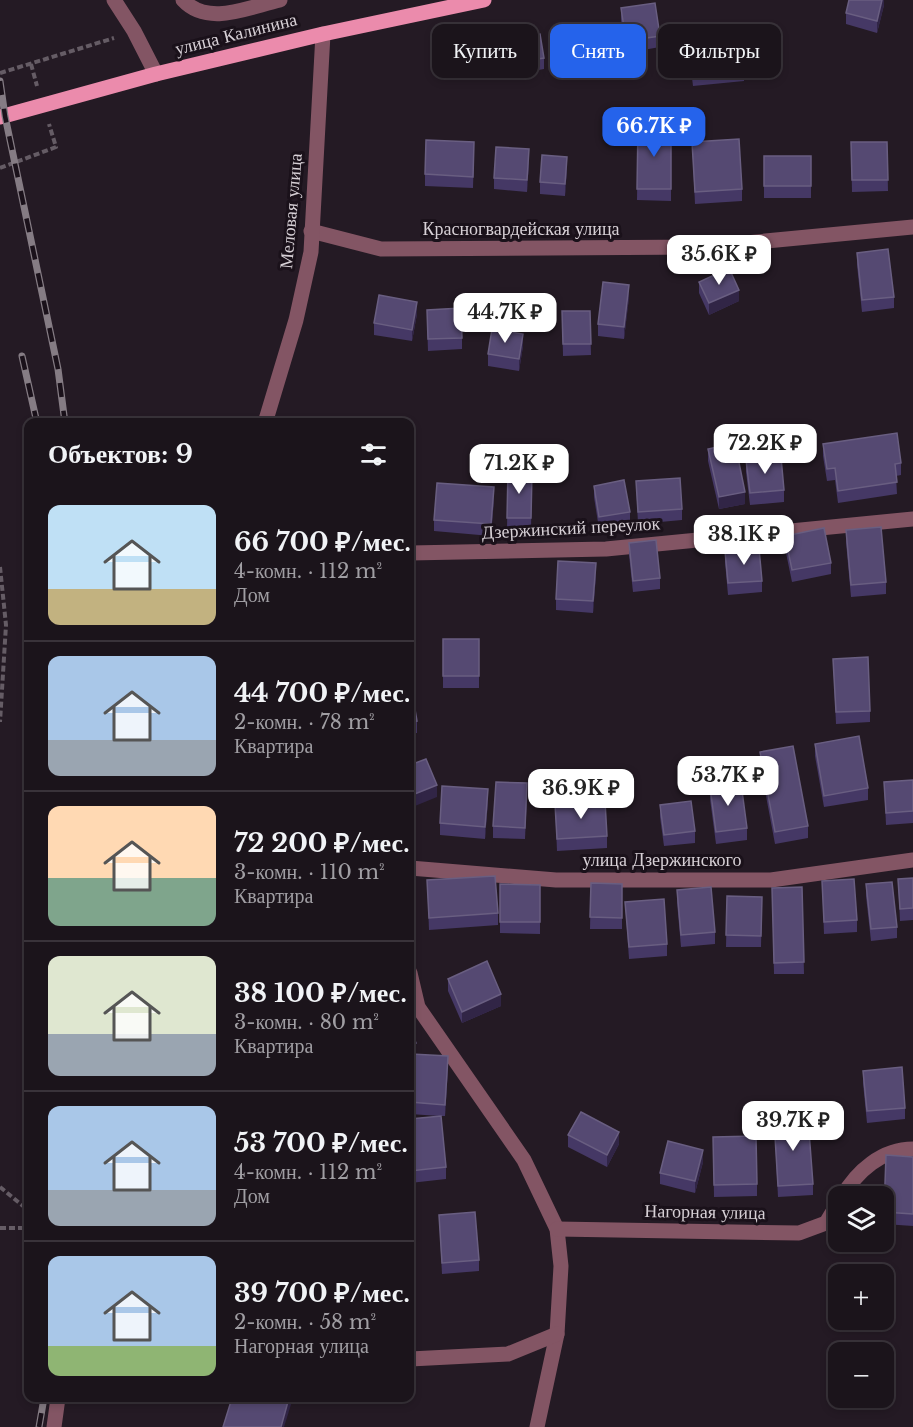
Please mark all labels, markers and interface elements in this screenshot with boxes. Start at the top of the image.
street label: улица Калинина [173,8,299,60]
chip: Купить [432,24,538,78]
chip: Снять [550,24,646,78]
chip: Фильтры [658,24,781,78]
pin: 66.7K ₽ [599,107,709,158]
text: 66.7K ₽ [616,114,692,138]
street label: Меловая улица [275,152,307,270]
street label: Красногвардейская улица [422,218,620,240]
pin: 35.6K ₽ [664,235,774,286]
text: 35.6K ₽ [681,242,757,266]
pin: 44.7K ₽ [450,293,560,344]
text: 44.7K ₽ [468,300,542,324]
pin: 72.2K ₽ [710,424,820,475]
text: 72.2K ₽ [728,431,802,455]
text: Объектов: 9 [48,438,193,470]
icon: filters [357,438,390,471]
pin: 71.2K ₽ [464,444,574,495]
text: 71.2K ₽ [484,451,554,475]
street label: Дзержинский переулок [481,512,661,544]
pin: 38.1K ₽ [689,515,799,566]
text: 38.1K ₽ [708,522,780,546]
text: 66 700 ₽/мес. [234,526,411,558]
icon: home [96,529,168,601]
text: 4-комн. · 112 m² [234,559,382,583]
text: Дом [234,583,270,607]
text: 44 700 ₽/мес. [234,677,410,709]
icon: home [96,680,168,752]
text: 2-комн. · 78 m² [234,710,375,734]
text: Квартира [234,734,313,758]
pin: 53.7K ₽ [673,756,783,807]
text: 53.7K ₽ [692,763,764,787]
pin: 36.9K ₽ [526,769,636,820]
text: 36.9K ₽ [542,776,620,800]
text: 72 200 ₽/мес. [234,827,410,859]
icon: home [96,830,168,902]
street label: улица Дзержинского [583,849,741,871]
text: 3-комн. · 110 m² [234,860,385,884]
text: Квартира [234,884,313,908]
text: 38 100 ₽/мес. [234,977,407,1009]
icon: home [96,980,168,1052]
text: 3-комн. · 80 m² [234,1010,379,1034]
text: Квартира [234,1034,313,1058]
pin: 39.7K ₽ [738,1101,848,1152]
text: 39.7K ₽ [756,1108,830,1132]
text: 53 700 ₽/мес. [234,1127,408,1159]
icon: home [96,1130,168,1202]
text: 4-комн. · 112 m² [234,1160,382,1184]
text: Дом [234,1184,270,1208]
map controls [828,1186,894,1408]
button: layers [828,1186,894,1252]
street label: Нагорная улица [644,1200,766,1224]
button: + [828,1264,894,1330]
text: 39 700 ₽/мес. [234,1277,410,1309]
icon: home [96,1280,168,1352]
text: 2-комн. · 58 m² [234,1310,376,1334]
text: Нагорная улица [234,1334,369,1358]
button: − [828,1342,894,1408]

